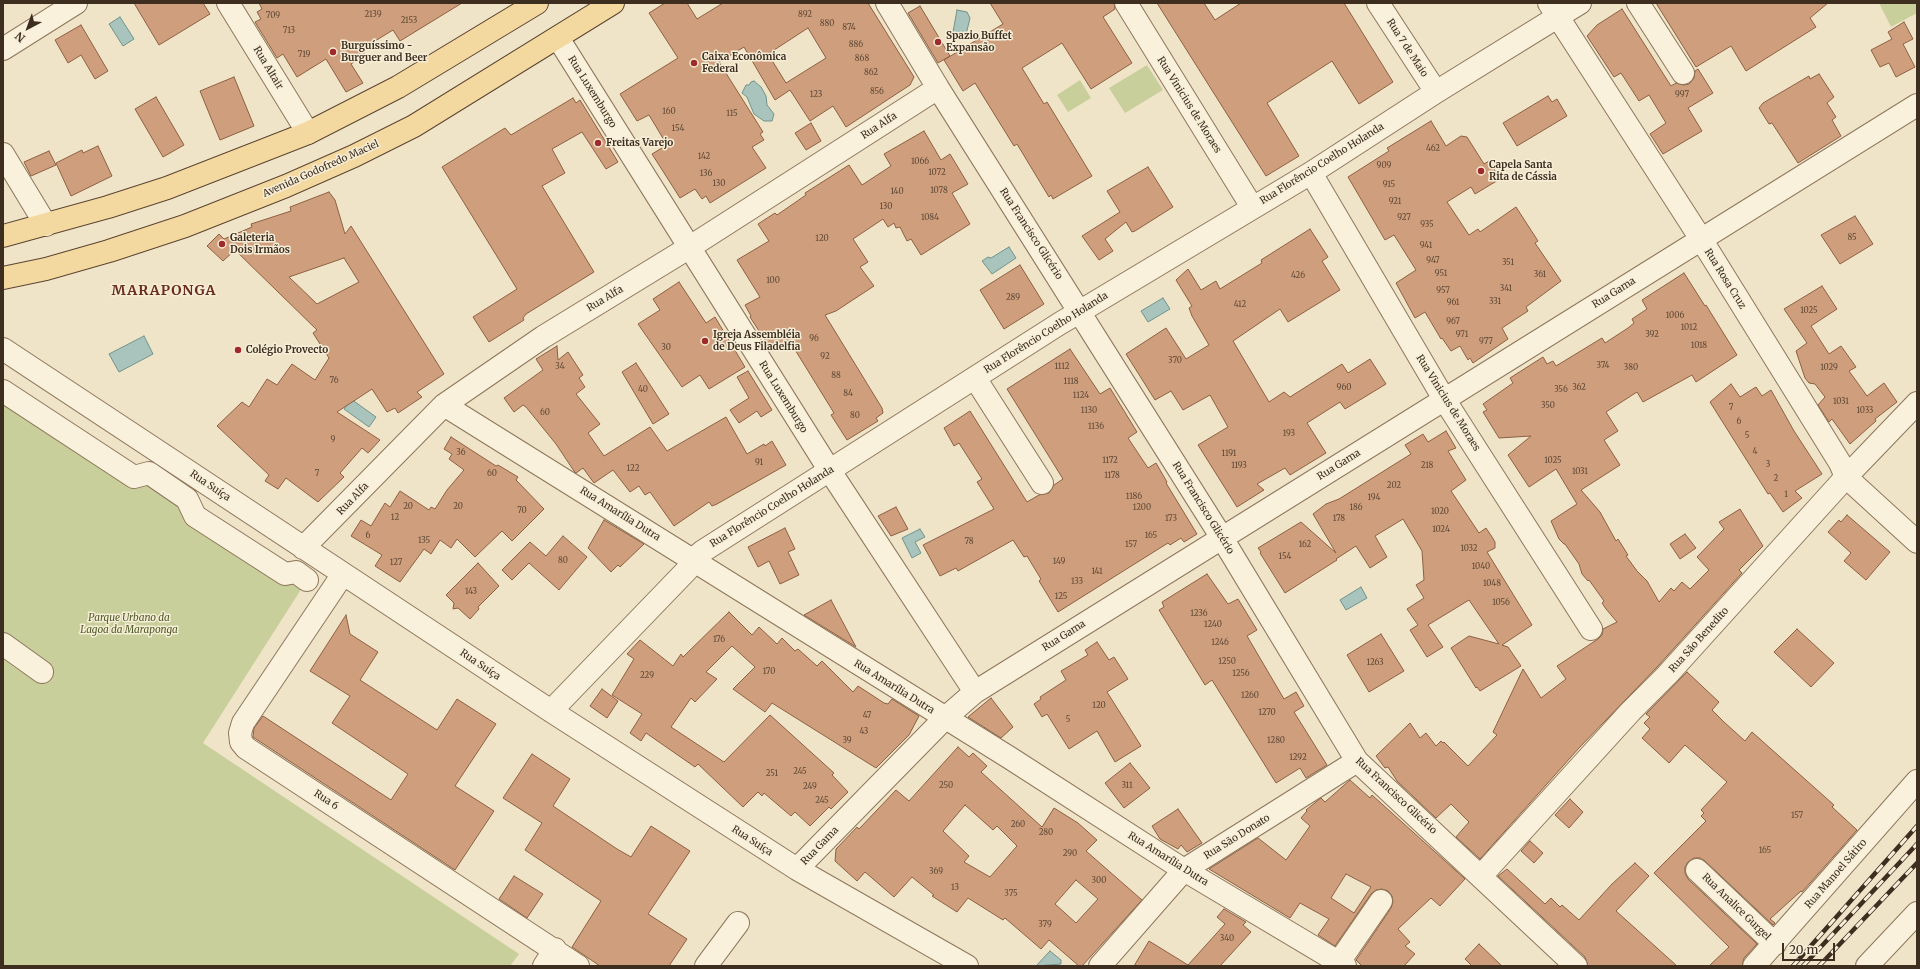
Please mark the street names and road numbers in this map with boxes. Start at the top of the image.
street label: Rua 7 de Maio [1384,17,1430,79]
street label: Rua Altair [250,44,286,92]
street label: Rua Luxemburgo [565,54,619,130]
street label: Rua Vinicius de Moraes [1154,55,1224,155]
street label: Rua Alfa [859,110,899,142]
street label: Rua Florêncio Coelho Holanda [1258,121,1386,207]
street label: Avenida Godofredo Maciel [261,138,381,200]
street label: Rua Francisco Glicério [997,186,1065,282]
street label: Rua Rosa Cruz [1702,247,1748,311]
street label: Rua Gama [1590,275,1638,311]
street label: Rua Alfa [585,283,625,315]
street label: Rua Florêncio Coelho Holanda [982,290,1110,376]
street label: Rua Vinicius de Moraes [1413,353,1483,453]
street label: Rua Luxemburgo [756,359,810,435]
street label: Rua Gama [1315,447,1363,483]
street label: Rua Francisco Glicério [1170,460,1236,556]
street label: Rua Florêncio Coelho Holanda [708,464,836,550]
street label: Rua Suíça [187,468,233,504]
street label: Rua Alfa [335,480,371,518]
street label: Rua Amarília Dutra [578,484,662,544]
street label: Rua São Benedito [1667,605,1731,675]
street label: Rua Gama [1040,618,1088,654]
street label: Rua Suíça [457,647,503,683]
street label: Rua Amarília Dutra [852,657,936,717]
street label: Rua Francisco Glicério [1353,755,1439,837]
street label: Rua 6 [311,788,341,812]
street label: Rua São Donato [1202,812,1272,862]
street label: Rua Suíça [729,823,775,859]
street label: Rua Gama [799,824,841,868]
street label: Rua Amarília Dutra [1126,829,1210,889]
street label: Rua Manoel Sátiro [1803,837,1869,911]
street label: Rua Analice Gurgel [1699,871,1773,943]

